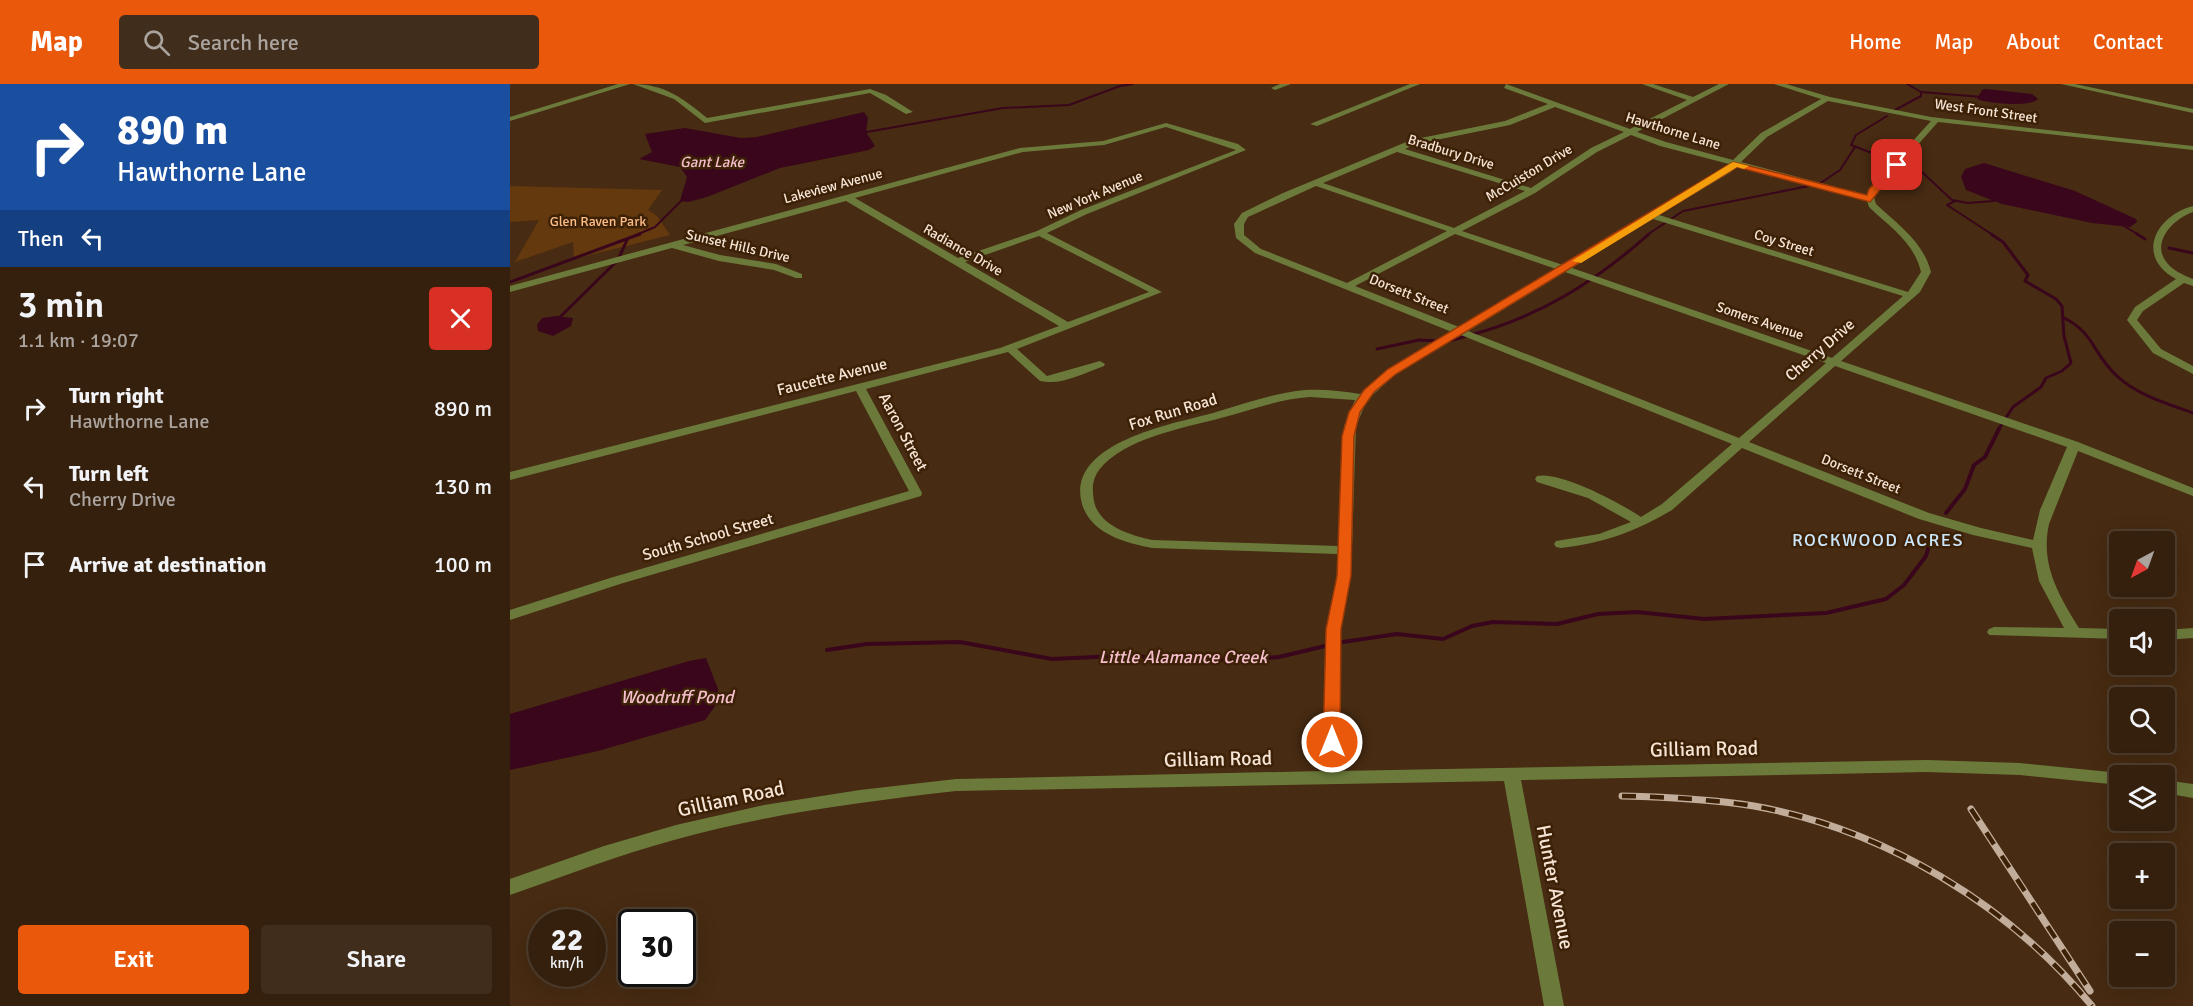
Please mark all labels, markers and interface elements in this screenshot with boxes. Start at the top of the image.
search box [119,15,539,69]
text: Map [30,25,83,59]
icon: search [140,26,173,59]
text: Search here [188,29,299,56]
text: Home [1849,29,1902,55]
text: Map [1935,29,1973,55]
text: About [2006,29,2060,55]
text: Contact [2093,29,2163,55]
street label: West Front Street [1933,95,2039,127]
text: 890 m [117,105,228,156]
icon: right [18,108,96,186]
street label: Hawthorne Lane [1624,109,1722,153]
street label: Bradbury Drive [1406,131,1496,173]
pin [1871,139,1922,190]
street label: McCuiston Drive [1483,141,1575,205]
icon: arrive [1880,148,1913,181]
water label: Gant Lake [680,153,745,171]
text: Hawthorne Lane [117,156,307,189]
street label: Lakeview Avenue [782,165,884,207]
street label: New York Avenue [1045,167,1145,223]
park label: Glen Raven Park [550,213,646,230]
street label: Radiance Drive [920,220,1006,280]
icon: left [76,222,109,255]
text: Then [18,225,64,252]
street label: Sunset Hills Drive [684,226,792,266]
street label: Coy Street [1752,226,1816,260]
street label: Dorsett Street [1367,270,1451,318]
text: 3 min [18,283,104,328]
button: close [429,287,492,350]
street label: Somers Avenue [1714,298,1806,344]
street label: Cherry Drive [1781,314,1859,386]
text: 1.1 km · 19:07 [18,328,139,353]
street label: Faucette Avenue [775,354,889,400]
text: Turn right [69,382,164,409]
street label: Aaron Street [874,389,932,475]
street label: Fox Run Road [1126,389,1220,435]
icon: right [18,392,51,425]
text: 890 m [434,395,492,422]
text: Hawthorne Lane [69,409,209,434]
street label: Dorsett Street [1819,450,1903,498]
text: Turn left [69,460,149,487]
icon: left [18,470,51,503]
text: 130 m [434,473,492,500]
text: Cherry Drive [69,487,176,512]
street label: South School Street [640,509,776,565]
district label: ROCKWOOD ACRES [1792,529,1964,551]
north arrow [2109,531,2175,597]
map controls [2109,531,2175,987]
icon: arrive [18,548,51,581]
text: Arrive at destination [69,551,266,578]
text: 100 m [434,551,492,578]
button: sound [2109,609,2175,675]
water label: Little Alamance Creek [1099,646,1269,668]
water label: Woodruff Pond [620,686,736,708]
button: search [2109,687,2175,753]
position arrow [1300,710,1364,774]
street label: Gilliam Road [1650,736,1758,762]
street label: Gilliam Road [1164,746,1272,772]
button: layers [2109,765,2175,831]
street label: Gilliam Road [675,776,787,822]
street label: Hunter Avenue [1531,823,1579,951]
button: + [2109,843,2175,909]
speed limit sign: 30 [618,909,696,987]
button: − [2109,921,2175,987]
text: 22 [551,922,583,959]
button: Exit [18,925,249,994]
button: Share [261,925,492,994]
text: km/h [550,954,584,972]

